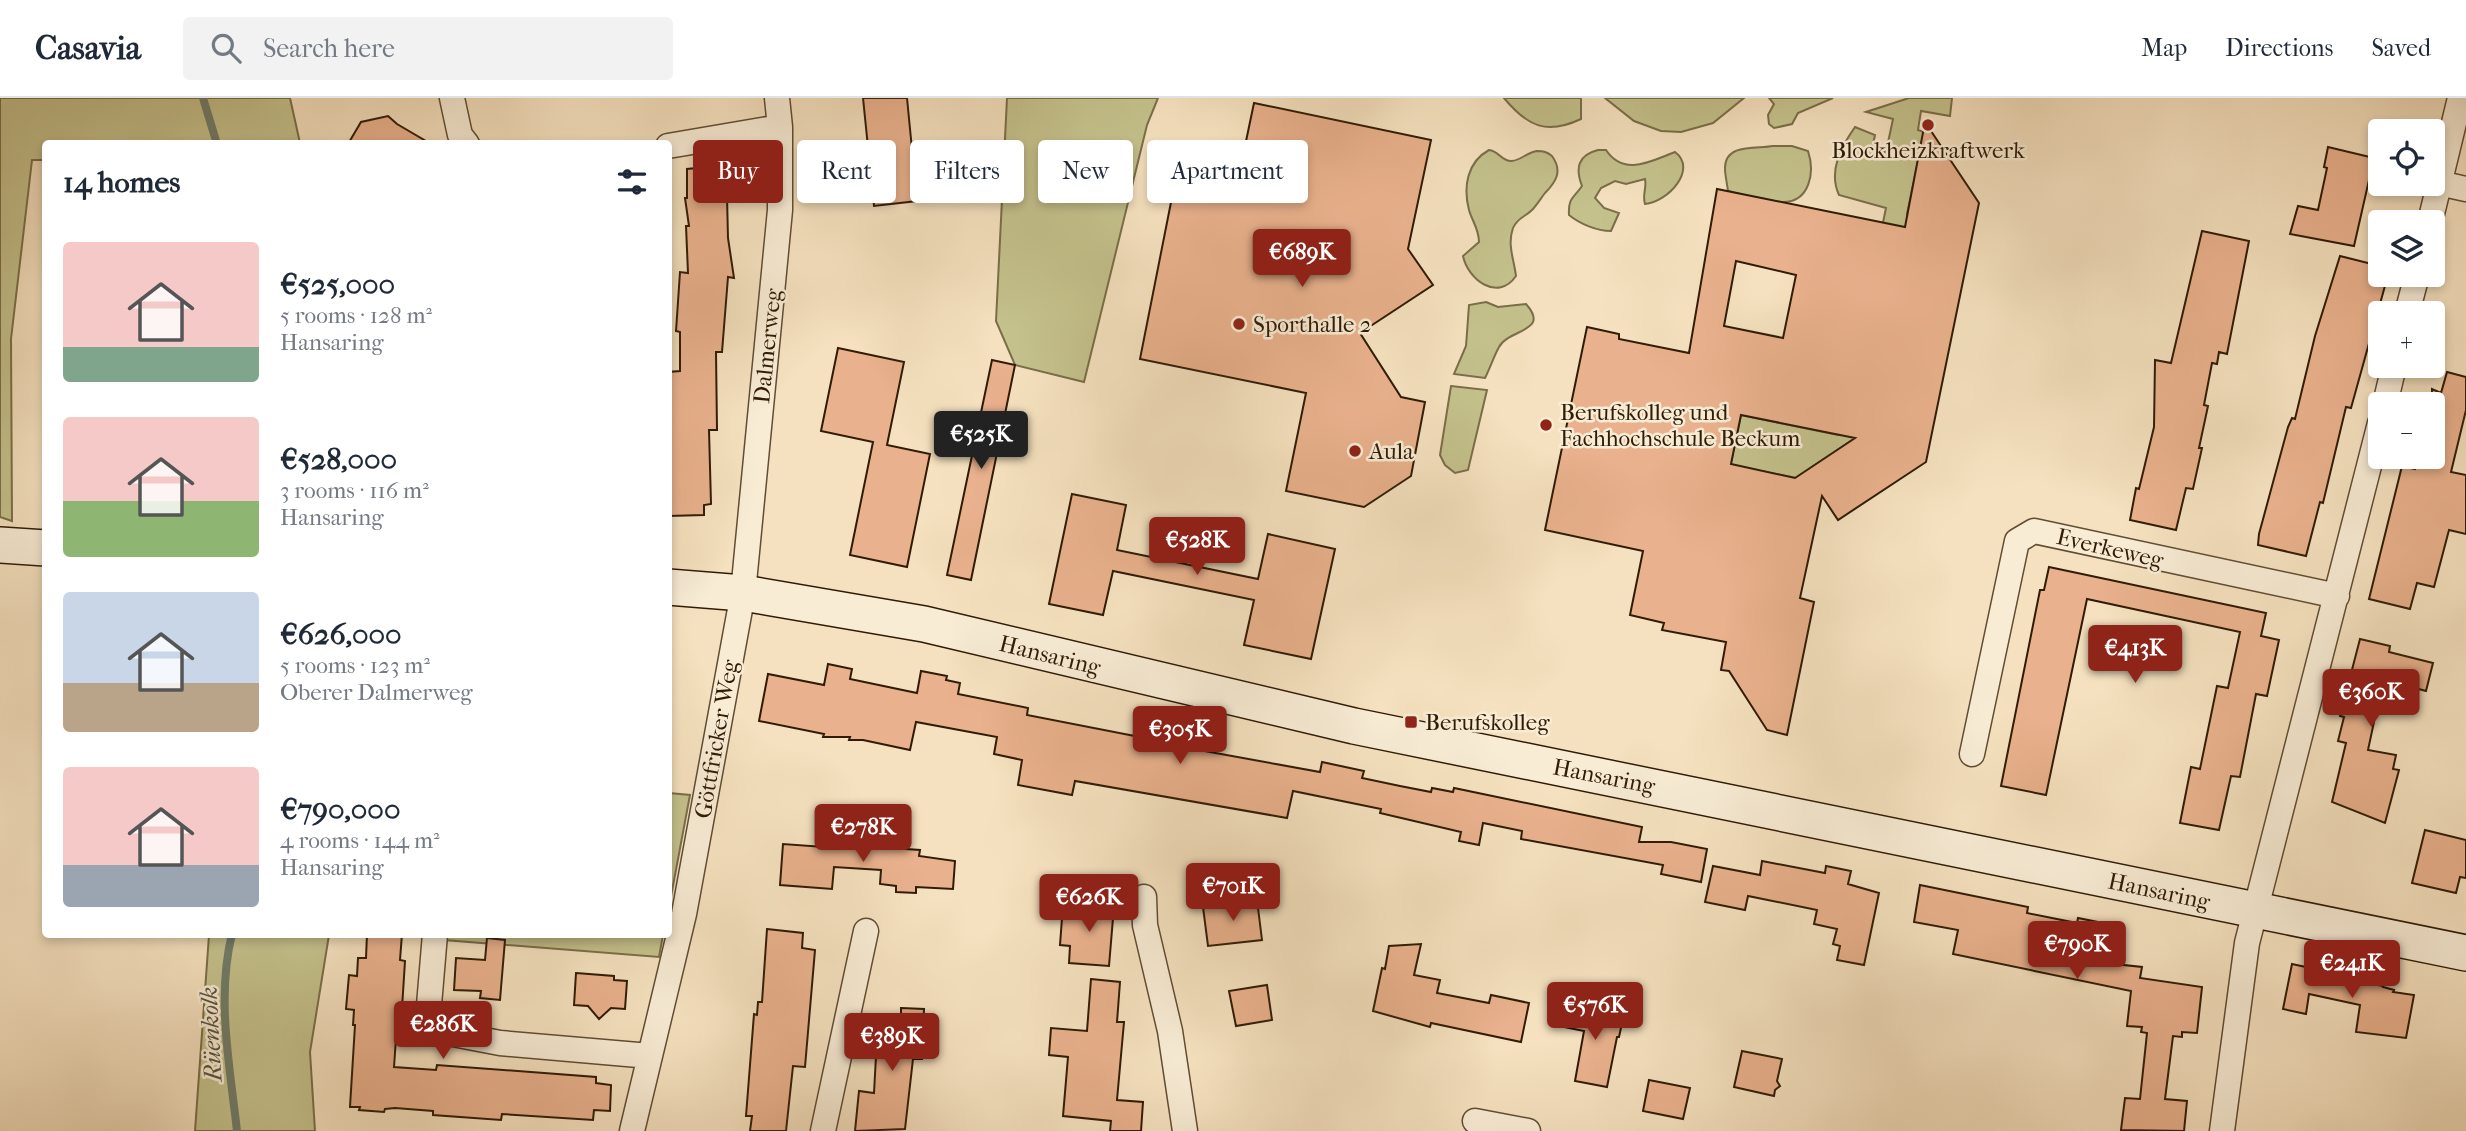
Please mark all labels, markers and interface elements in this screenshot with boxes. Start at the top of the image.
search box [183,17,673,80]
text: Casavia [35,29,141,68]
icon: search [207,29,245,67]
text: Search here [263,33,395,64]
text: Map [2141,34,2187,62]
text: Directions [2225,34,2333,62]
text: Saved [2371,34,2431,62]
marker: Blockheizkraftwerk [1920,117,1936,133]
map controls [2368,119,2445,469]
button: locate [2368,119,2445,196]
place label: Blockheizkraftwerk [1831,137,2026,164]
chip: Buy [693,140,783,203]
chip: Rent [797,140,896,203]
chip: Filters [910,140,1024,203]
chip: New [1038,140,1133,203]
chip: Apartment [1147,140,1308,203]
icon: filters [613,163,651,201]
text: 14 homes [63,165,180,200]
button: layers [2368,210,2445,287]
pin: €689K [1253,230,1351,289]
text: €689K [1269,238,1335,265]
text: €525,000 [280,267,395,302]
icon: home [119,270,203,354]
street label: Dalmerweg [748,287,787,405]
button: + [2368,301,2445,378]
text: 5 rooms · 128 m² [280,302,432,329]
place label: Sporthalle 2 [1253,311,1371,338]
marker: Sporthalle 2 [1231,316,1247,332]
text: Hansaring [280,329,384,356]
button: − [2368,392,2445,469]
place label: Berufskolleg und Fachhochschule Beckum [1560,399,1800,452]
pin: €525K [932,412,1030,471]
marker: Berufskolleg und Fachhochschule Beckum [1538,417,1554,433]
text: €525K [950,420,1012,447]
place label: Aula [1368,438,1414,465]
text: €528,000 [280,442,397,477]
marker: Aula [1347,443,1363,459]
icon: home [119,445,203,529]
text: 3 rooms · 116 m² [280,477,429,504]
text: Hansaring [280,504,384,531]
pin: €528K [1148,518,1246,577]
street label: Everkeweg [2054,523,2167,574]
text: €528K [1165,526,1229,553]
text: €626,000 [280,617,402,652]
icon: home [119,620,203,704]
pin: €413K [2086,626,2184,685]
street label: Hansaring [996,630,1104,681]
text: €413K [2104,634,2166,661]
text: 5 rooms · 123 m² [280,652,430,679]
street label: Göttfricker Weg [689,657,744,821]
pin: €360K [2322,670,2420,729]
text: €360K [2339,678,2403,705]
text: Oberer Dalmerweg [280,679,473,706]
pin: €305K [1131,706,1229,766]
place label: Berufskolleg [1425,709,1550,736]
marker: Berufskolleg [1403,714,1419,730]
text: €305K [1149,715,1211,742]
street label: Hansaring [1551,753,1658,800]
text: €790,000 [280,792,400,827]
icon: home [119,795,203,879]
pin: €278K [814,804,912,864]
text: €278K [831,813,895,840]
text: 4 rooms · 144 m² [280,827,440,854]
text: Hansaring [280,854,384,881]
pin: €701K [1184,864,1282,923]
street label: Hansaring [2105,868,2213,916]
text: €701K [1202,872,1264,899]
pin: €626K [1040,874,1138,934]
text: €626K [1055,883,1123,910]
pin: €790K [2028,922,2126,981]
text: €790K [2044,930,2110,957]
pin: €241K [2303,940,2401,1000]
text: €241K [2320,949,2384,976]
pin: €576K [1546,982,1644,1042]
water label: Rüenkolk [195,986,228,1084]
text: €576K [1563,991,1627,1018]
pin: €286K [394,1002,492,1061]
text: €286K [410,1010,476,1037]
pin: €389K [843,1014,941,1073]
text: €389K [860,1022,924,1049]

